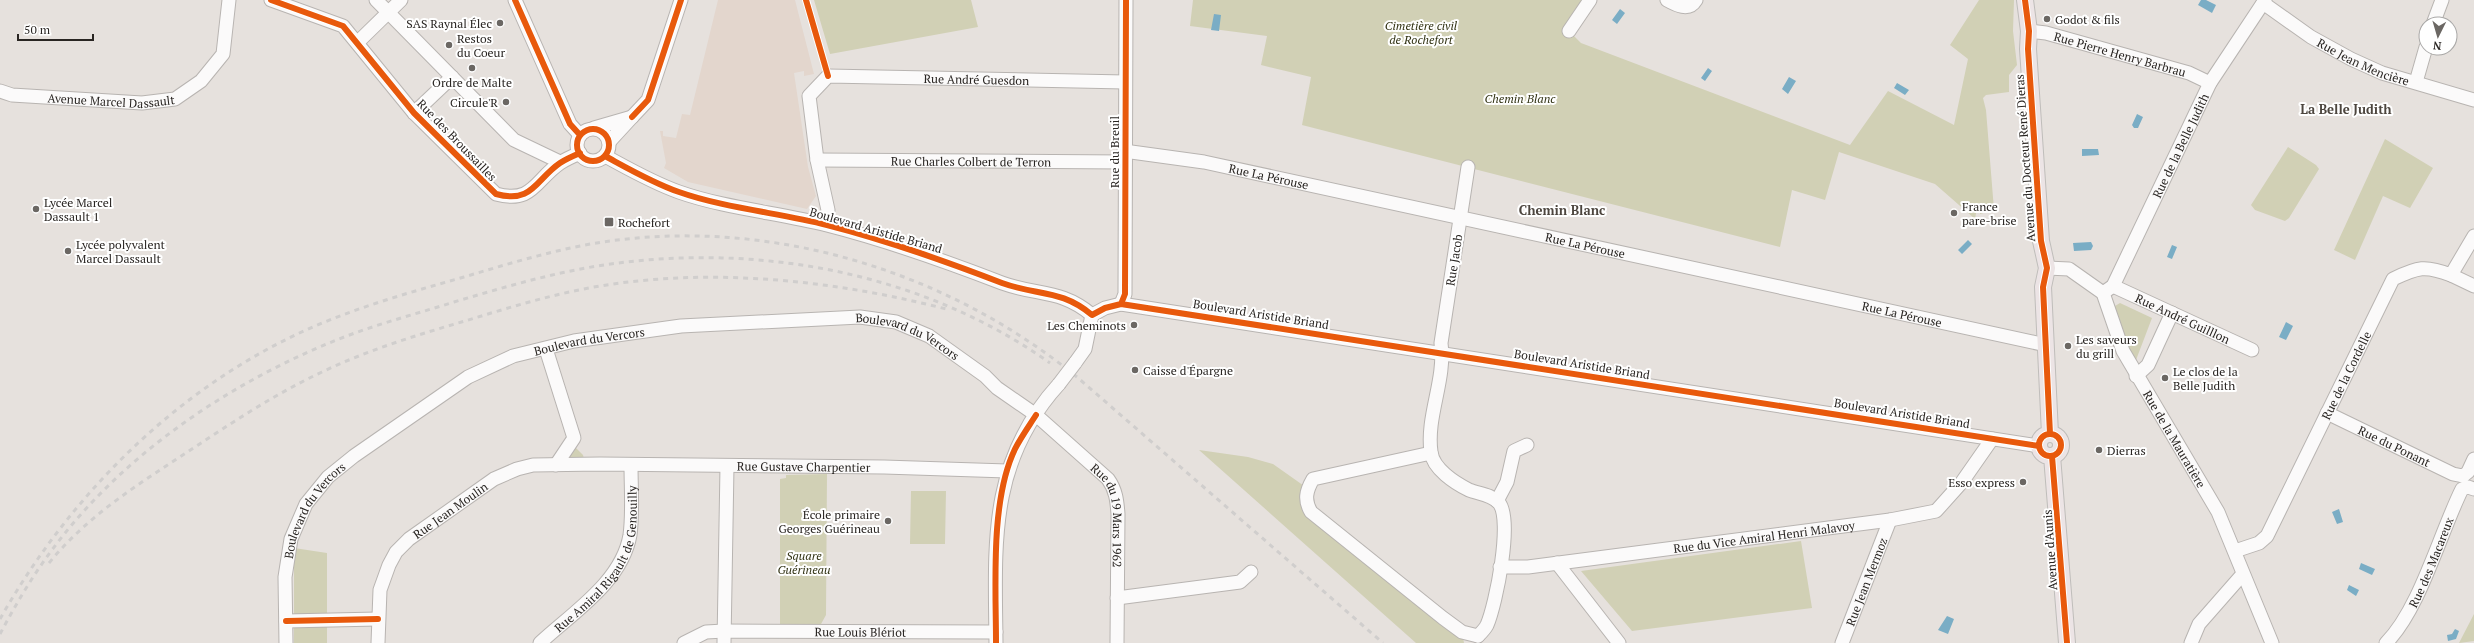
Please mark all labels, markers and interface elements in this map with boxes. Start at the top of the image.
place label: Godot & fils [2055,12,2120,27]
marker: Godot & fils [2042,14,2052,24]
scale bar [18,16,93,42]
place label: SAS Raynal Élec [406,16,492,31]
north arrow [2418,16,2458,56]
marker: SAS Raynal Élec [495,18,505,28]
park label: Cimetière civil de Rochefort [1385,18,1458,47]
text: 50 m [24,22,51,37]
street label: Rue Pierre Henry Barbrau [2052,28,2188,79]
place label: Restos du Coeur [457,31,505,60]
street label: Rue Jean Mencière [2315,35,2411,88]
text: N [2432,39,2442,53]
marker: Restos du Coeur [444,40,454,50]
marker: Ordre de Malte [467,63,477,73]
street label: Rue André Guesdon [923,70,1029,88]
street label: Avenue du Docteur René Dieras [2012,74,2038,242]
place label: Ordre de Malte [432,75,512,90]
street label: Avenue Marcel Dassault [47,90,176,111]
park label: Chemin Blanc [1485,91,1556,106]
street label: Rue de la Belle Judith [2149,91,2212,200]
place label: Circule'R [450,95,498,110]
street label: Rue des Broussailles [414,96,500,184]
marker: Circule'R [501,97,511,107]
district label: La Belle Judith [2300,100,2392,118]
street label: Rue du Breuil [1107,116,1122,188]
street label: Rue Charles Colbert de Terron [891,153,1051,169]
street label: Rue La Pérouse [1227,160,1310,192]
place label: Lycée Marcel Dassault 1 [44,195,113,224]
place label: France pare-brise [1962,199,2017,228]
district label: Chemin Blanc [1519,201,1605,219]
marker: Lycée Marcel Dassault 1 [31,204,41,214]
street label: Boulevard Aristide Briand [808,204,944,256]
marker: France pare-brise [1949,208,1959,218]
place label: Rochefort [618,215,671,230]
marker: Rochefort [603,216,615,228]
street label: Rue La Pérouse [1544,229,1627,261]
street label: Rue Jacob [1443,233,1466,287]
place label: Lycée polyvalent Marcel Dassault [76,237,166,266]
marker: Lycée polyvalent Marcel Dassault [63,246,73,256]
street label: Rue André Guilllon [2133,290,2233,346]
street label: Boulevard Aristide Briand [1192,296,1330,332]
street label: Rue La Pérouse [1861,298,1943,330]
street label: Boulevard du Vercors [855,309,962,363]
place label: Les Cheminots [1047,318,1126,333]
marker: Les Cheminots [1129,320,1139,330]
street label: Boulevard du Vercors [532,324,646,358]
street label: Rue de la Cordelle [2318,329,2374,422]
place label: Les saveurs du grill [2076,332,2137,361]
marker: Les saveurs du grill [2063,341,2073,351]
street label: Boulevard Aristide Briand [1513,346,1651,382]
place label: Caisse d'Épargne [1143,363,1233,378]
place label: Le clos de la Belle Judith [2173,364,2238,393]
marker: Caisse d'Épargne [1130,365,1140,375]
marker: Le clos de la Belle Judith [2160,373,2170,383]
street label: Rue de la Mauratière [2140,387,2209,490]
street label: Boulevard Aristide Briand [1833,395,1971,431]
street label: Rue du Ponant [2356,422,2433,470]
place label: Dierras [2107,443,2146,458]
marker: Dierras [2094,445,2104,455]
street label: Rue Gustave Charpentier [737,458,871,474]
street label: Boulevard du Vercors [281,459,348,560]
street label: Rue du 19 Mars 1962 [1088,460,1126,567]
place label: Esso express [1948,475,2015,490]
marker: Esso express [2018,477,2028,487]
street label: Rue Jean Moulin [410,478,490,542]
street label: Rue Amiral Rigault de Genouilly [551,484,639,635]
place label: École primaire Georges Guérineau [778,507,880,536]
street label: Avenue d'Aunis [2040,509,2060,591]
street label: Rue des Macareux [2405,514,2457,610]
marker: École primaire Georges Guérineau [883,516,893,526]
street label: Rue du Vice Amiral Henri Malavoy [1672,517,1856,556]
street label: Rue Jean Mermoz [1842,535,1890,628]
park label: Square Guérineau [777,548,831,577]
street label: Rue Louis Blériot [815,624,907,639]

